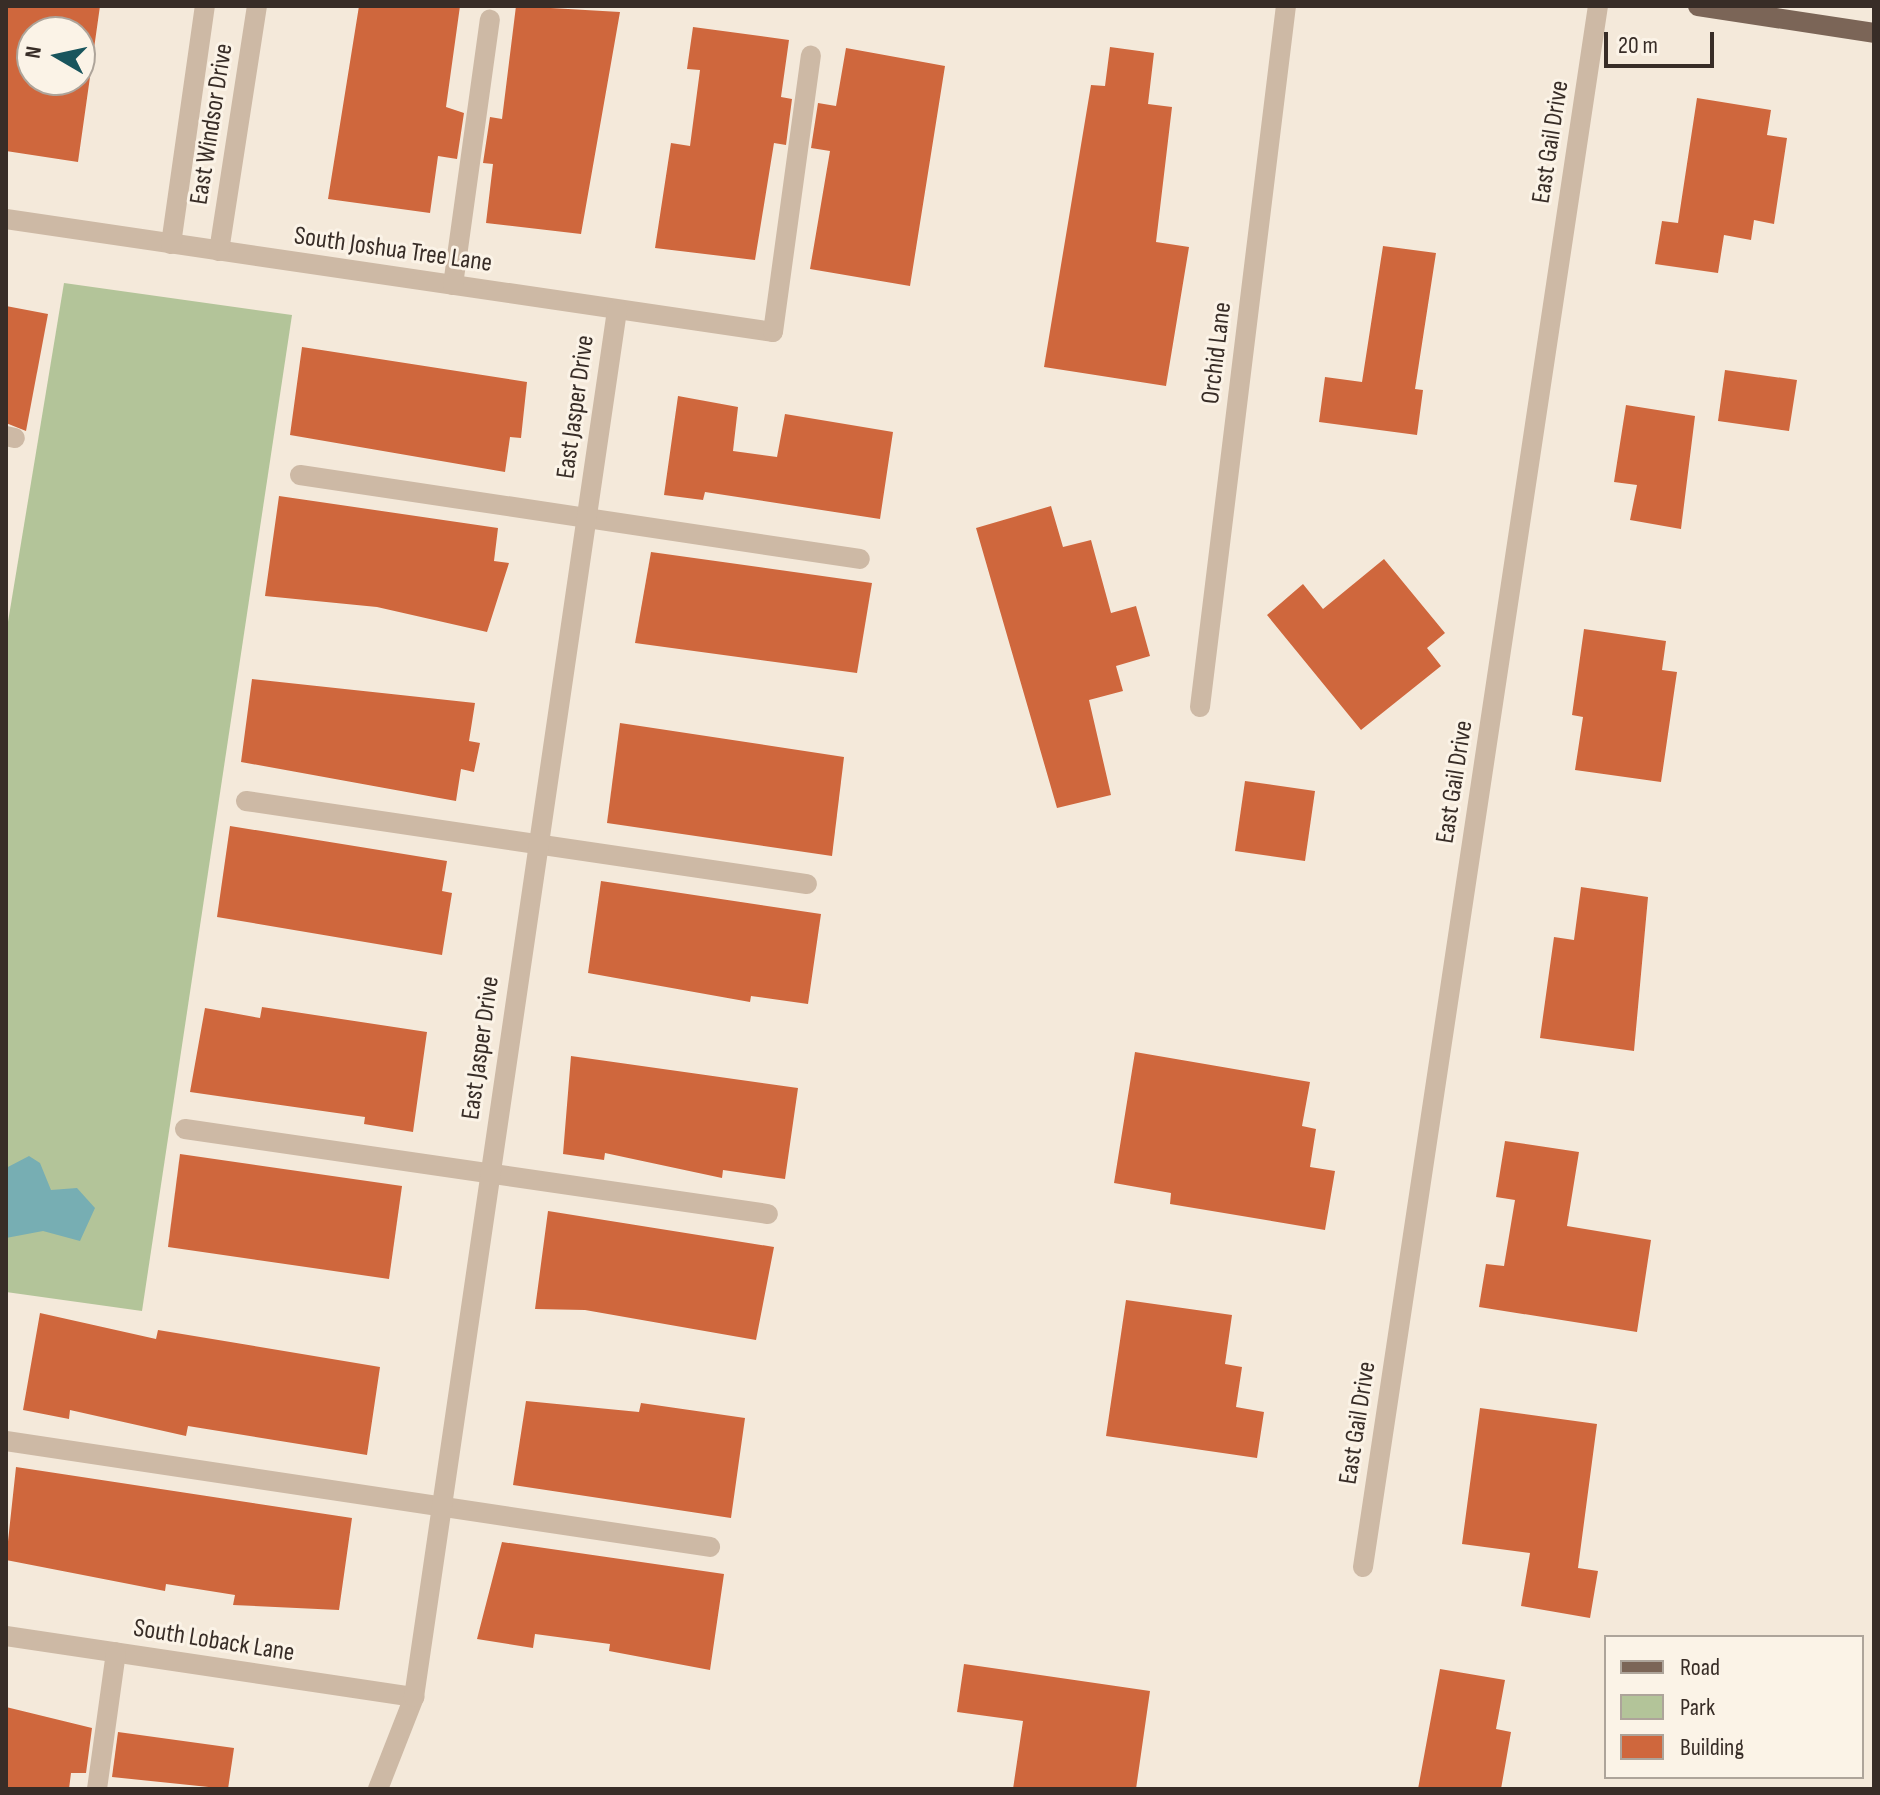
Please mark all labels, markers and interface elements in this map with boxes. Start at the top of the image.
north arrow [16,16,96,96]
scale bar [1608,16,1718,66]
text: 20 m [1618,31,1658,60]
street label: East Windsor Drive [184,41,240,207]
text: N [20,45,48,60]
street label: East Gail Drive [1526,78,1576,206]
street label: South Joshua Tree Lane [292,221,494,279]
street label: Orchid Lane [1195,300,1239,406]
street label: East Jasper Drive [550,333,602,481]
street label: East Gail Drive [1430,718,1480,846]
street label: East Jasper Drive [455,974,507,1122]
street label: East Gail Drive [1333,1359,1383,1487]
street label: South Loback Lane [131,1613,297,1669]
legend [1604,1635,1864,1779]
text: Road [1680,1653,1720,1682]
text: Park [1680,1693,1715,1722]
text: Building [1680,1733,1744,1762]

